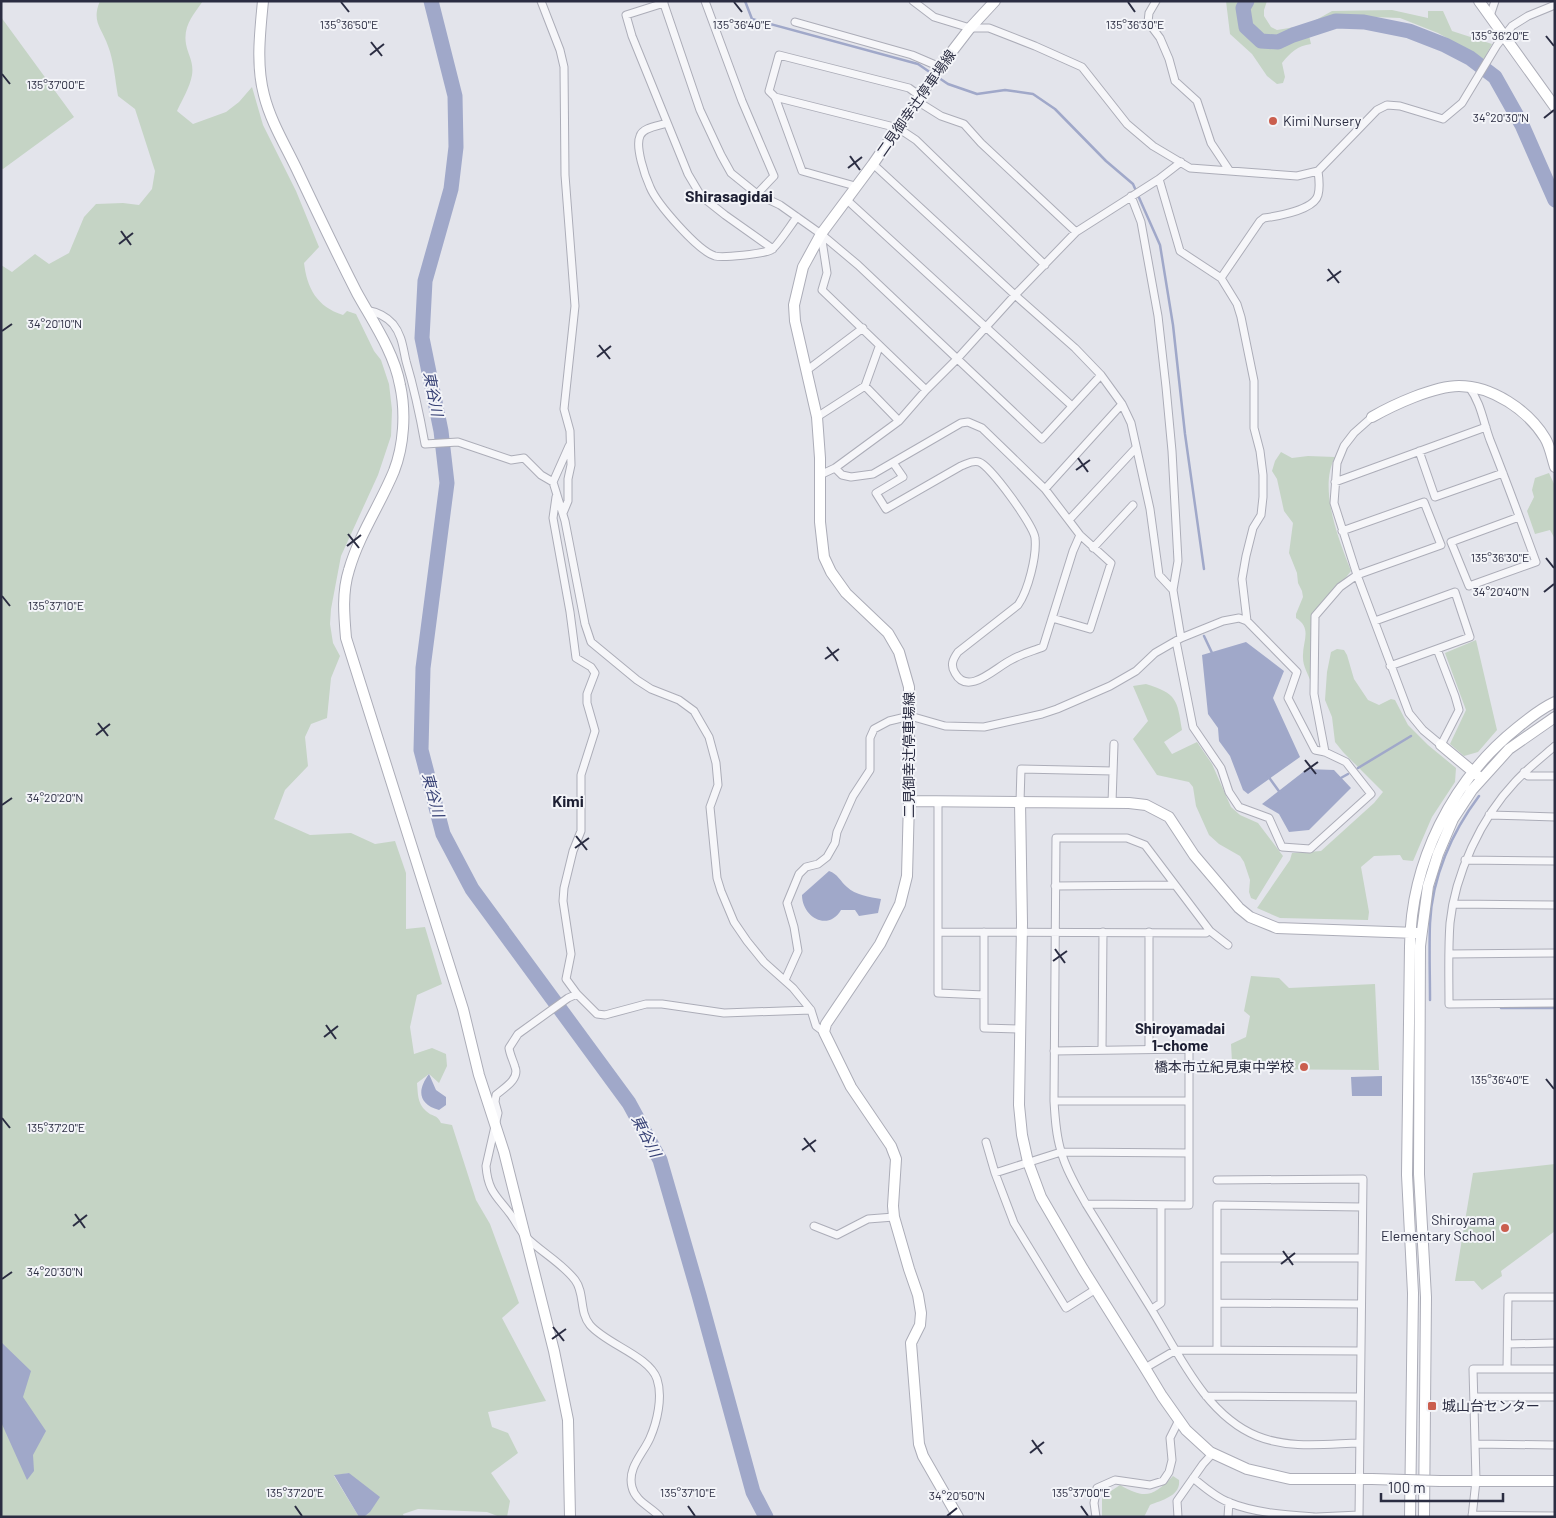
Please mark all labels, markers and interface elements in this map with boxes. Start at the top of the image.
text: 135°36'50"E [320,17,378,31]
text: 135°36'40"E [713,17,771,31]
text: 135°36'30"E [1106,17,1164,31]
text: 135°36'20"E [1471,28,1529,42]
street label: 二見御幸辻停車場線 [872,46,959,159]
text: 135°37'00"E [27,77,85,91]
text: 34°20'30"N [1473,110,1529,124]
place label: Kimi Nursery [1283,112,1362,129]
marker: Kimi Nursery [1267,115,1279,127]
district label: Shirasagidai [685,186,773,205]
text: 34°20'10"N [28,316,82,330]
water label: 東谷川 [421,370,447,420]
text: 135°36'30"E [1471,550,1529,564]
text: 34°20'40"N [1473,584,1529,598]
text: 135°37'10"E [28,598,84,612]
street label: 二見御幸辻停車場線 [900,692,917,818]
water label: 東谷川 [419,771,449,821]
text: 34°20'20"N [27,790,83,804]
district label: Kimi [552,791,584,810]
district label: Shiroyamadai 1-chome [1135,1019,1225,1054]
place label: 橋本市立紀見東中学校 [1154,1058,1294,1075]
marker: 橋本市立紀見東中学校 [1298,1061,1310,1073]
text: 135°36'40"E [1471,1072,1529,1086]
water label: 東谷川 [629,1111,666,1161]
text: 135°37'20"E [27,1120,85,1134]
place label: Shiroyama Elementary School [1381,1211,1495,1244]
marker: Shiroyama Elementary School [1499,1222,1511,1234]
text: 34°20'30"N [27,1264,83,1278]
place label: 城山台センター [1442,1397,1540,1414]
marker: 城山台センター [1426,1400,1438,1412]
scale bar [1381,1470,1504,1502]
text: 100 m [1388,1478,1426,1496]
text: 135°37'20"E [266,1485,324,1499]
text: 135°37'10"E [660,1485,716,1499]
text: 135°37'00"E [1052,1485,1110,1499]
text: 34°20'50"N [929,1488,985,1502]

